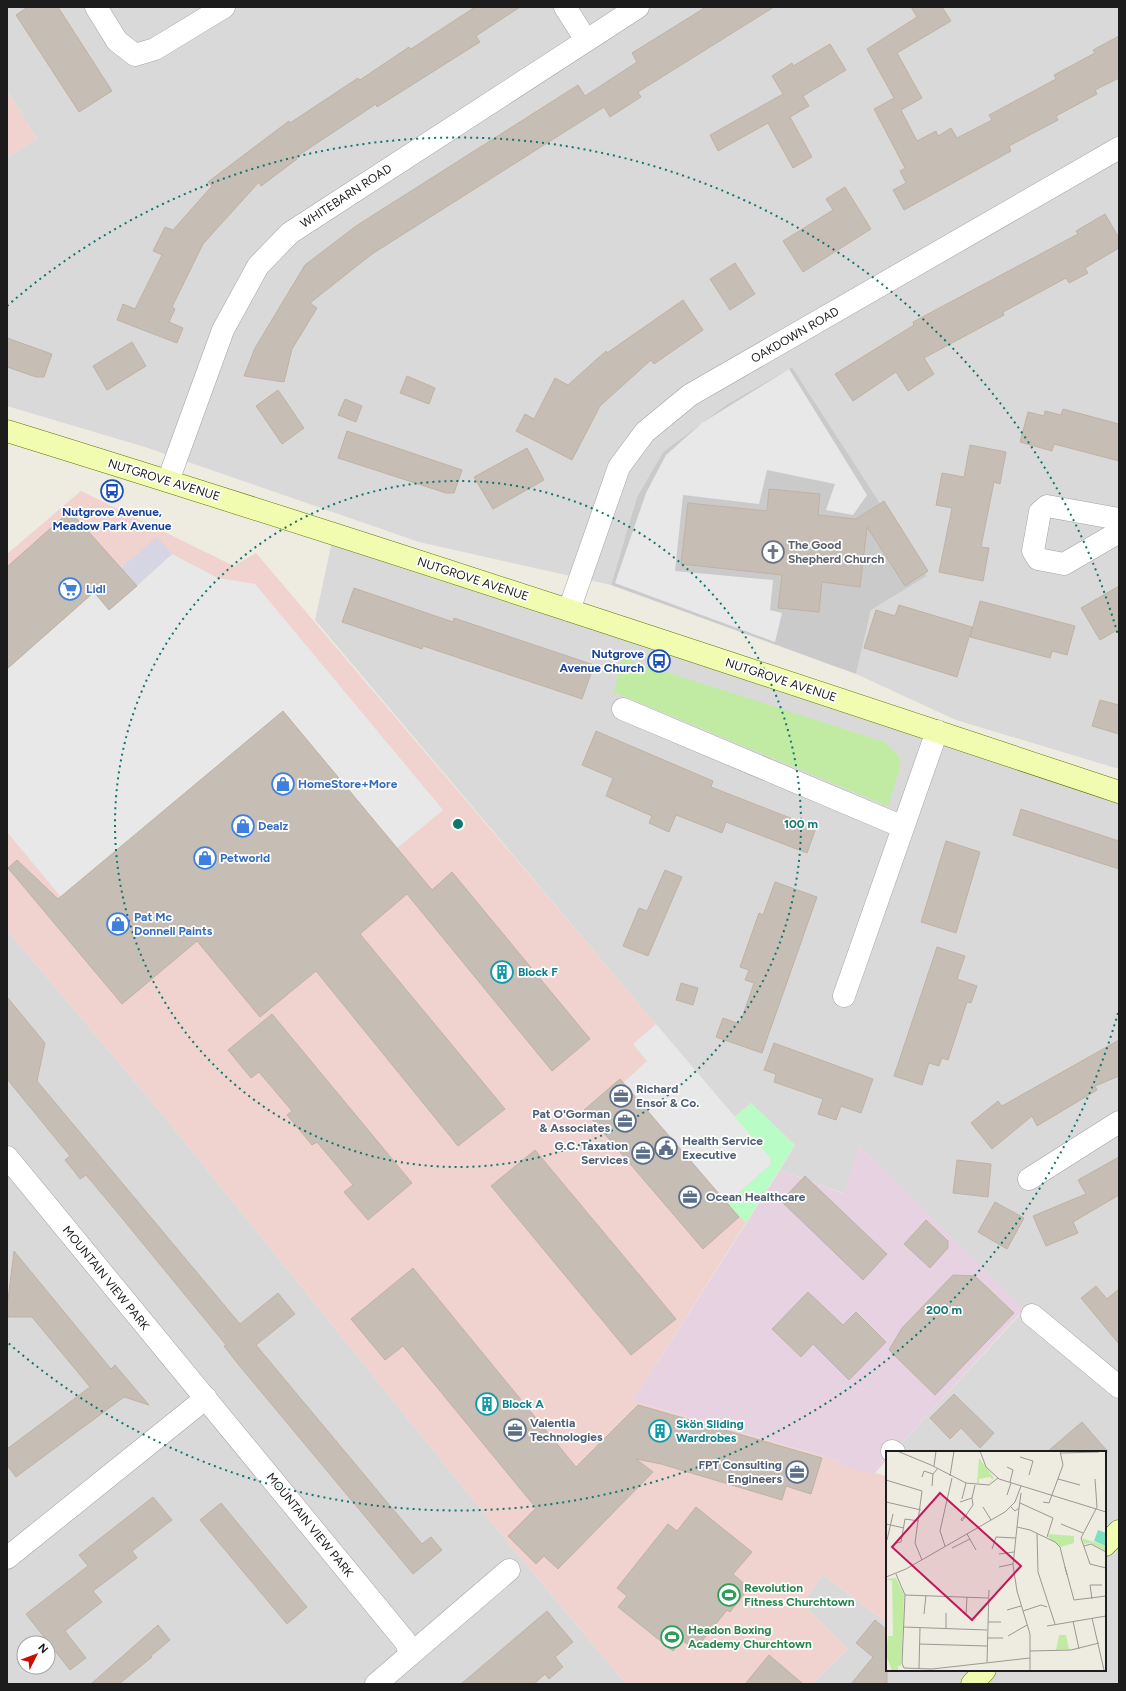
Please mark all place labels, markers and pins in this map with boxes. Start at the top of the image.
bus stop icon: Nutgrove Avenue, Meadow Park Avenue [99,478,125,504]
place label: Nutgrove Avenue, Meadow Park Avenue [53,505,172,533]
place label: The Good Shepherd Church [788,538,884,566]
church icon: The Good Shepherd Church [760,539,786,565]
supermarket icon: Lidl [57,576,83,602]
place label: Lidl [86,582,106,596]
place label: Nutgrove Avenue Church [559,647,644,675]
bus stop icon: Nutgrove Avenue Church [646,648,672,674]
shop icon: HomeStore+More [270,771,296,797]
place label: HomeStore+More [298,777,398,791]
shop icon: Dealz [230,813,256,839]
centre of rings [451,817,465,831]
place label: Dealz [258,819,288,833]
shop icon: Petworld [192,845,218,871]
place label: Petworld [220,851,270,865]
place label: Pat Mc Donnell Paints [134,910,213,938]
shop icon: Pat Mc Donnell Paints [105,911,131,937]
building icon: Block F [489,959,515,985]
place label: Block F [518,965,558,979]
place label: Richard Ensor & Co. [636,1082,699,1110]
office icon: Richard Ensor & Co. [608,1083,634,1109]
place label: Pat O'Gorman & Associates [532,1107,610,1135]
office icon: Pat O'Gorman & Associates [612,1108,638,1134]
place label: Health Service Executive [682,1134,763,1162]
public building icon: Health Service Executive [653,1135,679,1161]
place label: G.C. Taxation Services [555,1139,628,1167]
office icon: G.C. Taxation Services [630,1140,656,1166]
office icon: Ocean Healthcare [677,1184,703,1210]
place label: Ocean Healthcare [706,1190,806,1204]
building icon: Block A [474,1391,500,1417]
place label: Block A [502,1397,544,1411]
place label: Valentia Technologies [530,1416,603,1444]
office icon: Valentia Technologies [502,1417,528,1443]
place label: Skön Sliding Wardrobes [676,1417,744,1445]
building icon: Skön Sliding Wardrobes [647,1418,673,1444]
place label: FPT Consulting Engineers [698,1458,782,1486]
office icon: FPT Consulting Engineers [784,1459,810,1485]
place label: Revolution Fitness Churchtown [744,1581,855,1609]
sports icon: Revolution Fitness Churchtown [716,1582,742,1608]
place label: Headon Boxing Academy Churchtown [688,1623,812,1651]
sports icon: Headon Boxing Academy Churchtown [659,1624,685,1650]

